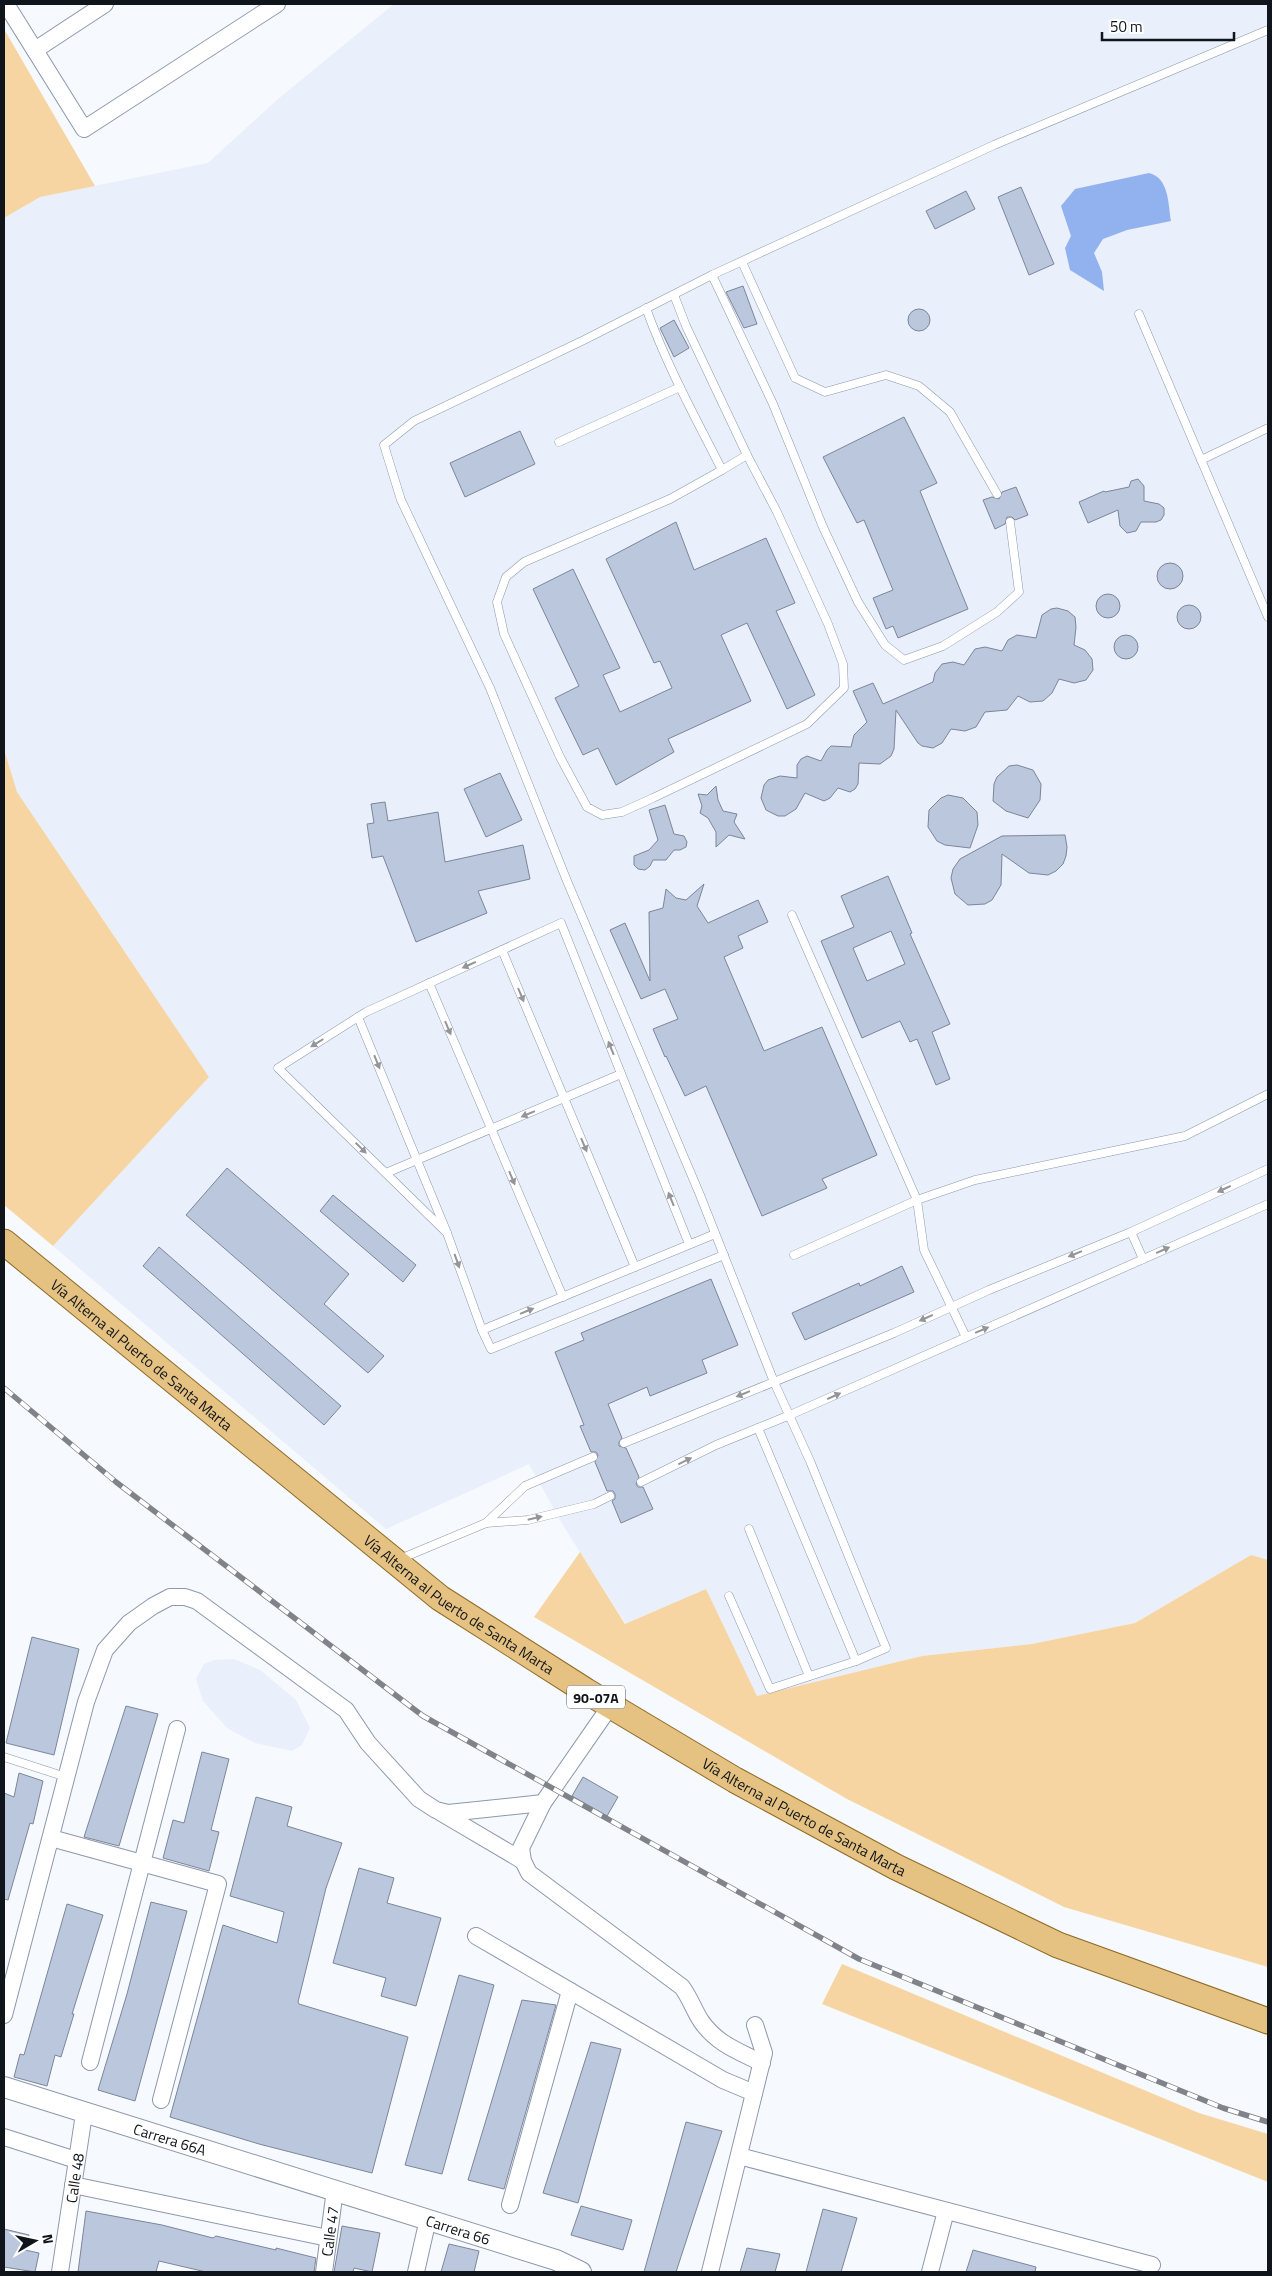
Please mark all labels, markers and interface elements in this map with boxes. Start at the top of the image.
scale bar [1102,10,1234,42]
text: 50 m [1110,15,1143,38]
one-way arrow [462,962,476,970]
one-way arrow [517,988,525,1002]
one-way arrow [445,1021,453,1035]
one-way arrow [311,1038,324,1047]
one-way arrow [606,1041,614,1055]
one-way arrow [373,1055,381,1070]
one-way arrow [521,1110,535,1118]
one-way arrow [580,1138,588,1152]
one-way arrow [354,1142,366,1154]
one-way arrow [508,1171,516,1185]
one-way arrow [1217,1186,1231,1194]
one-way arrow [667,1191,674,1206]
one-way arrow [1156,1246,1170,1254]
one-way arrow [1068,1251,1082,1259]
one-way arrow [454,1254,461,1269]
street label: Vía Alterna al Puerto de Santa Marta [46,1273,238,1436]
one-way arrow [520,1307,534,1315]
one-way arrow [919,1315,933,1323]
one-way arrow [975,1325,989,1333]
one-way arrow [736,1391,751,1399]
one-way arrow [827,1391,841,1399]
one-way arrow [678,1456,692,1464]
one-way arrow [527,1514,542,1522]
street label: Vía Alterna al Puerto de Santa Marta [359,1529,559,1680]
road number: 90-07A [567,1685,625,1708]
street label: Vía Alterna al Puerto de Santa Marta [698,1752,911,1882]
street label: Carrera 66A [131,2117,209,2161]
street label: Calle 48 [59,2151,89,2205]
street label: Calle 47 [315,2205,344,2258]
street label: Carrera 66 [423,2208,493,2250]
north arrow [10,2216,60,2266]
text: N [37,2232,59,2245]

